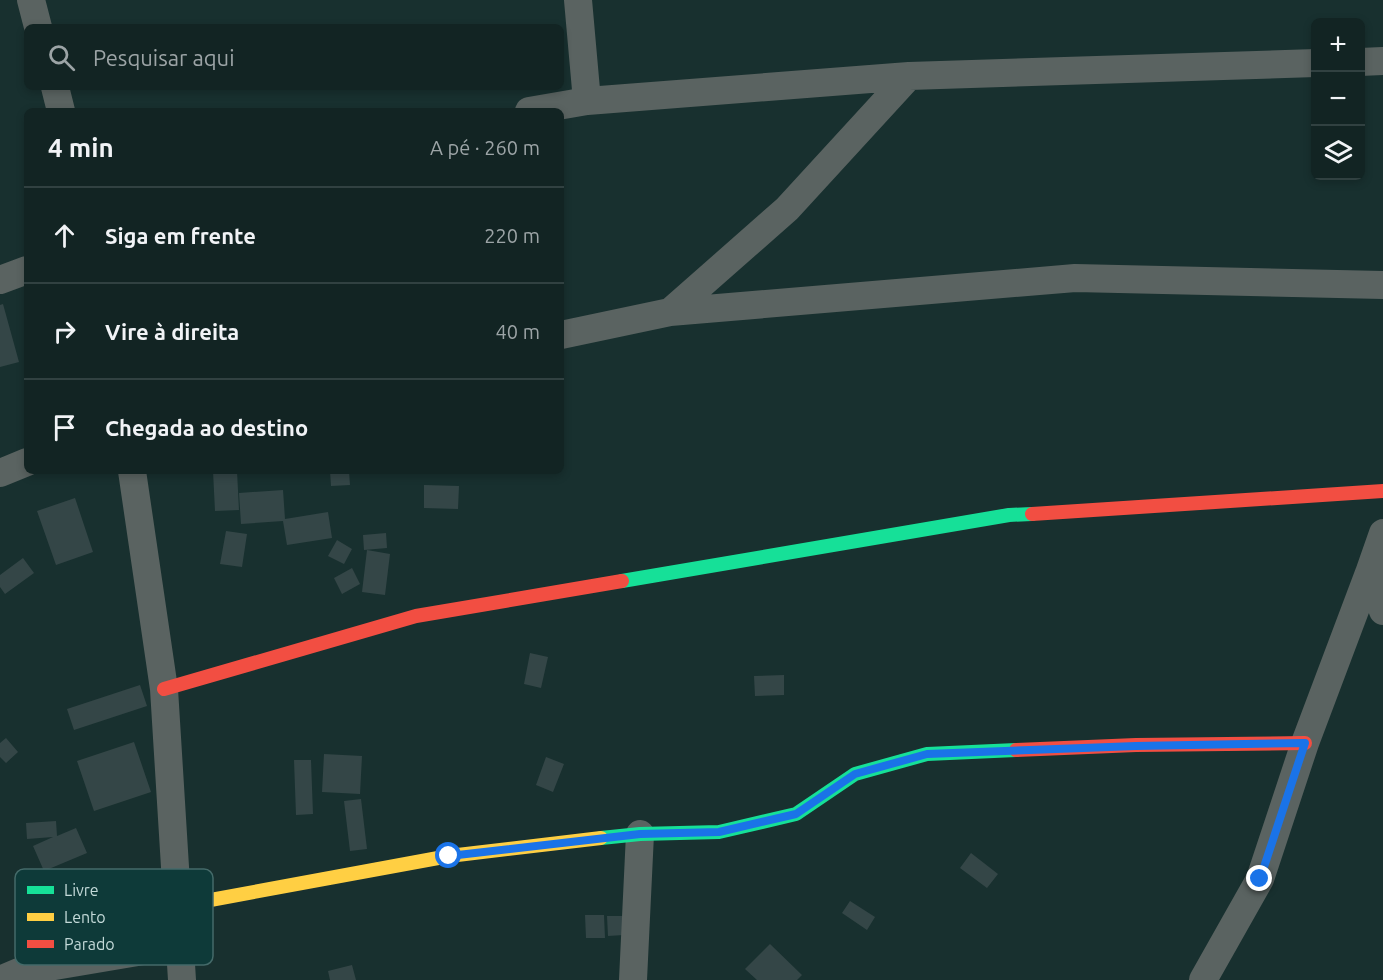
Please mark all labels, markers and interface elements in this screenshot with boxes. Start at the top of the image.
map controls [1311,18,1365,180]
button: + [1311,18,1365,72]
search box [24,24,564,90]
icon: search [45,41,78,74]
text: Pesquisar aqui [93,45,235,70]
button: − [1311,72,1365,126]
button: layers [1311,126,1365,180]
text: 4 min [48,133,114,162]
text: A pé · 260 m [430,136,540,159]
icon: ahead [48,219,81,252]
text: Siga em frente [105,223,256,248]
text: 220 m [484,224,540,247]
icon: right [48,315,81,348]
text: Vire à direita [105,319,239,344]
text: 40 m [496,320,540,343]
icon: arrive [48,411,81,444]
text: Chegada ao destino [105,415,308,440]
route start [435,842,461,868]
route end [1246,865,1272,891]
legend [15,869,213,965]
text: Livre [64,881,99,899]
text: Lento [64,908,106,926]
text: Parado [64,935,115,953]

